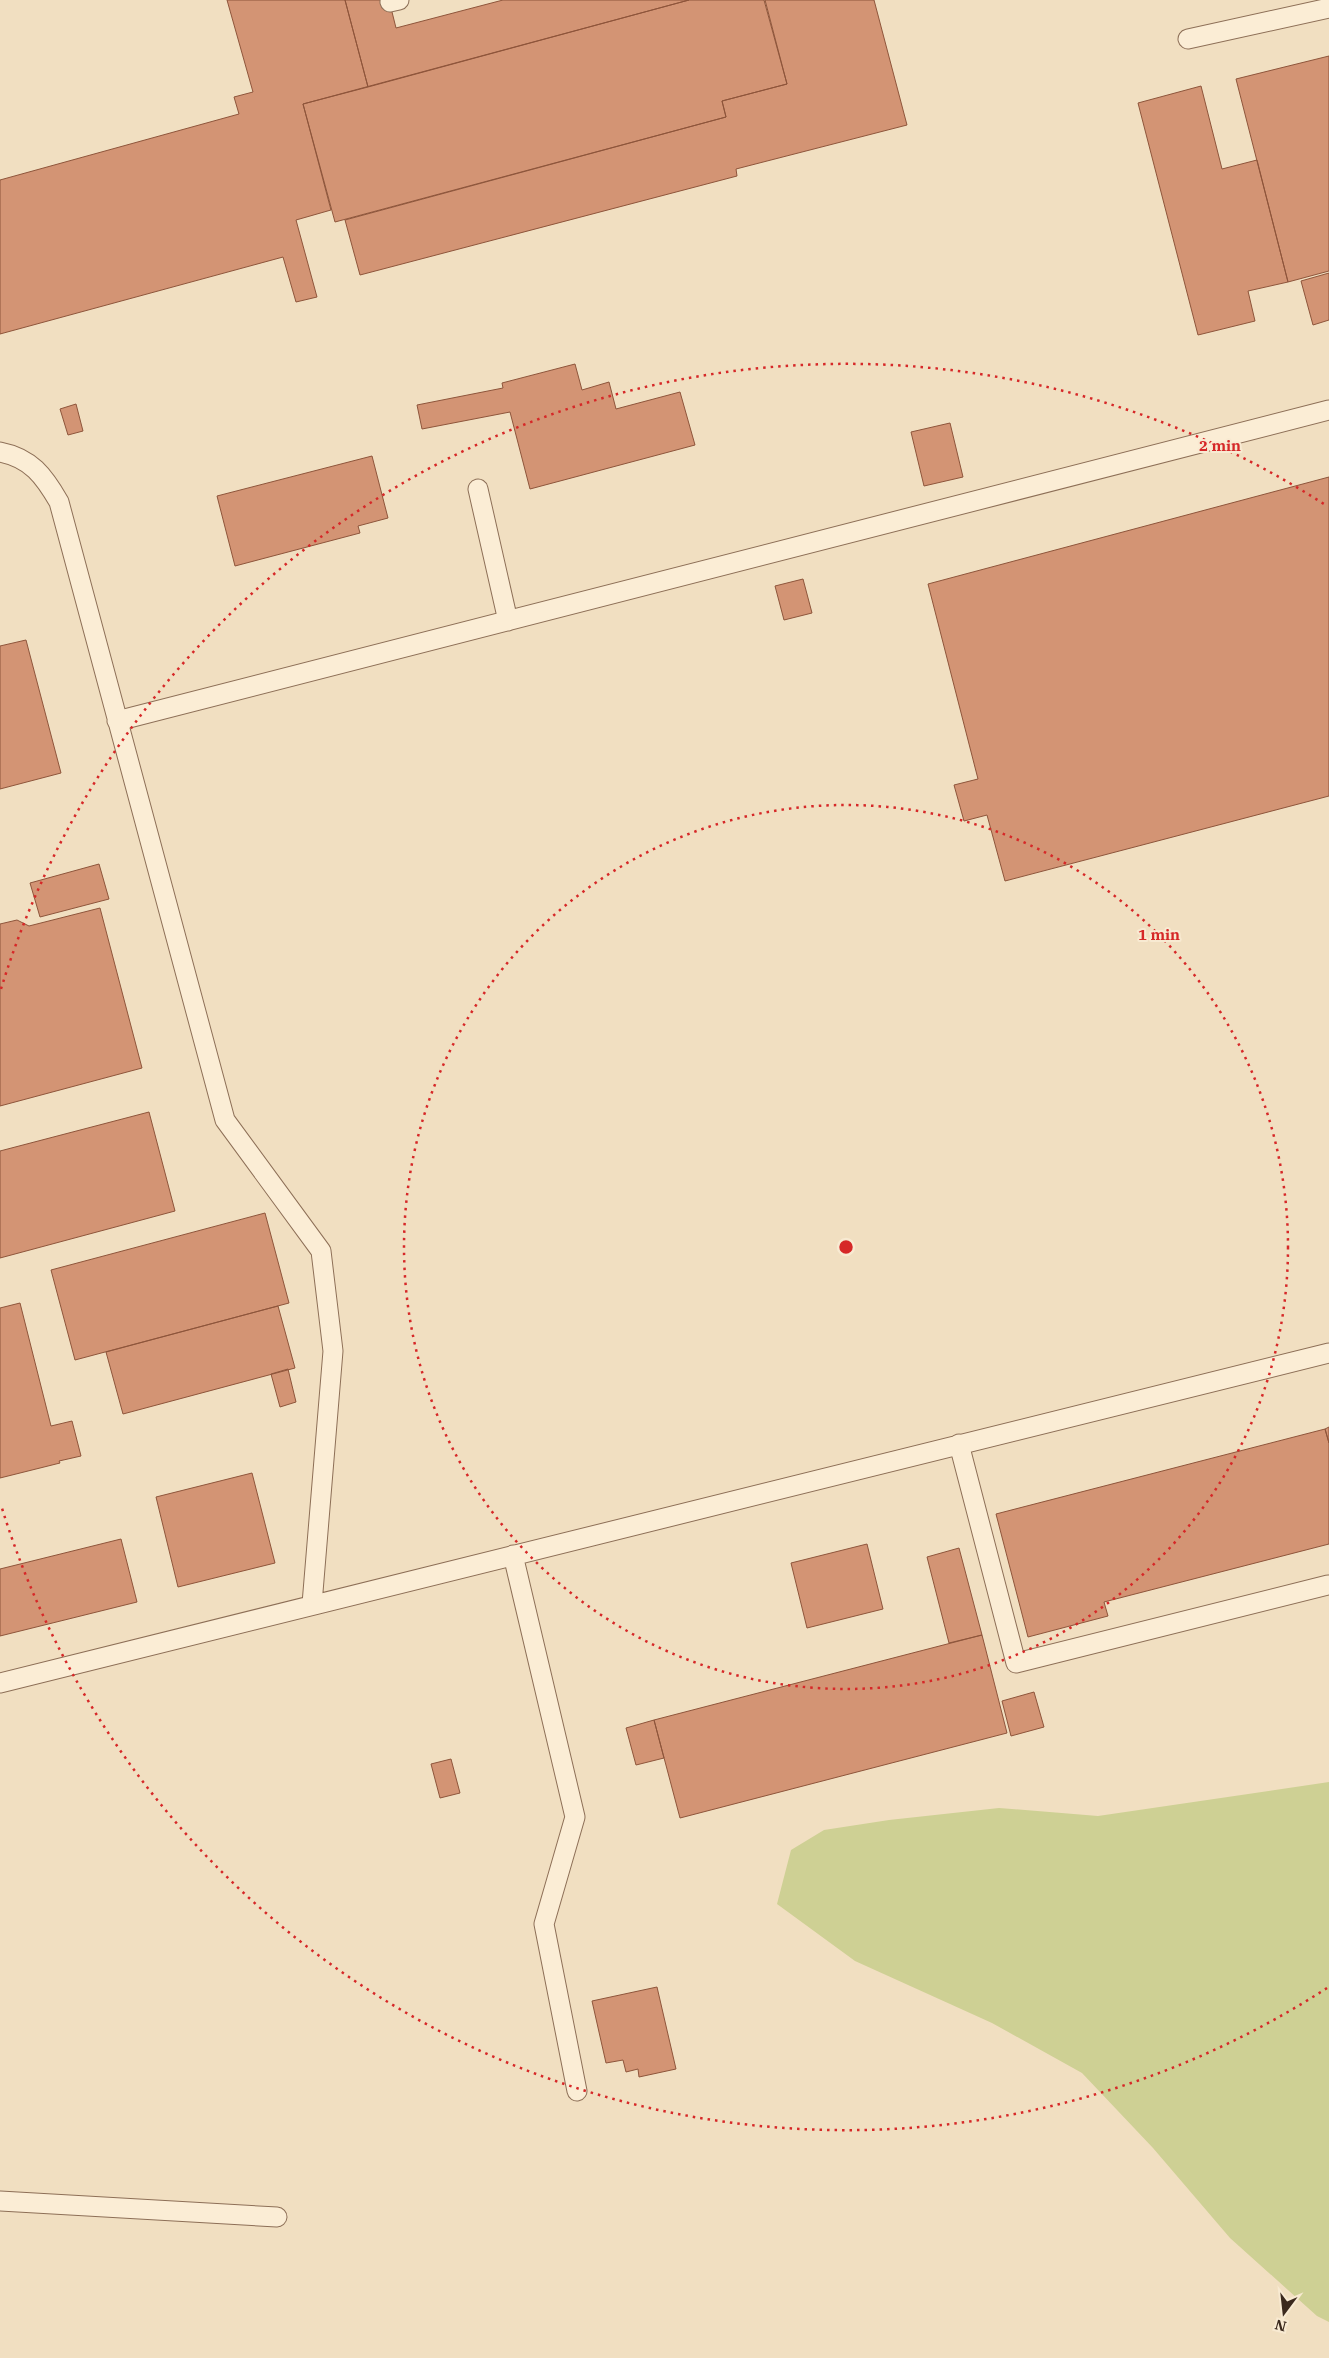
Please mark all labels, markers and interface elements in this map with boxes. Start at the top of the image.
text: 2 min [1199,436,1241,455]
text: 1 min [1138,925,1180,944]
centre of rings [837,1238,855,1256]
north arrow [1259,2288,1309,2338]
text: N [1273,2315,1288,2336]

